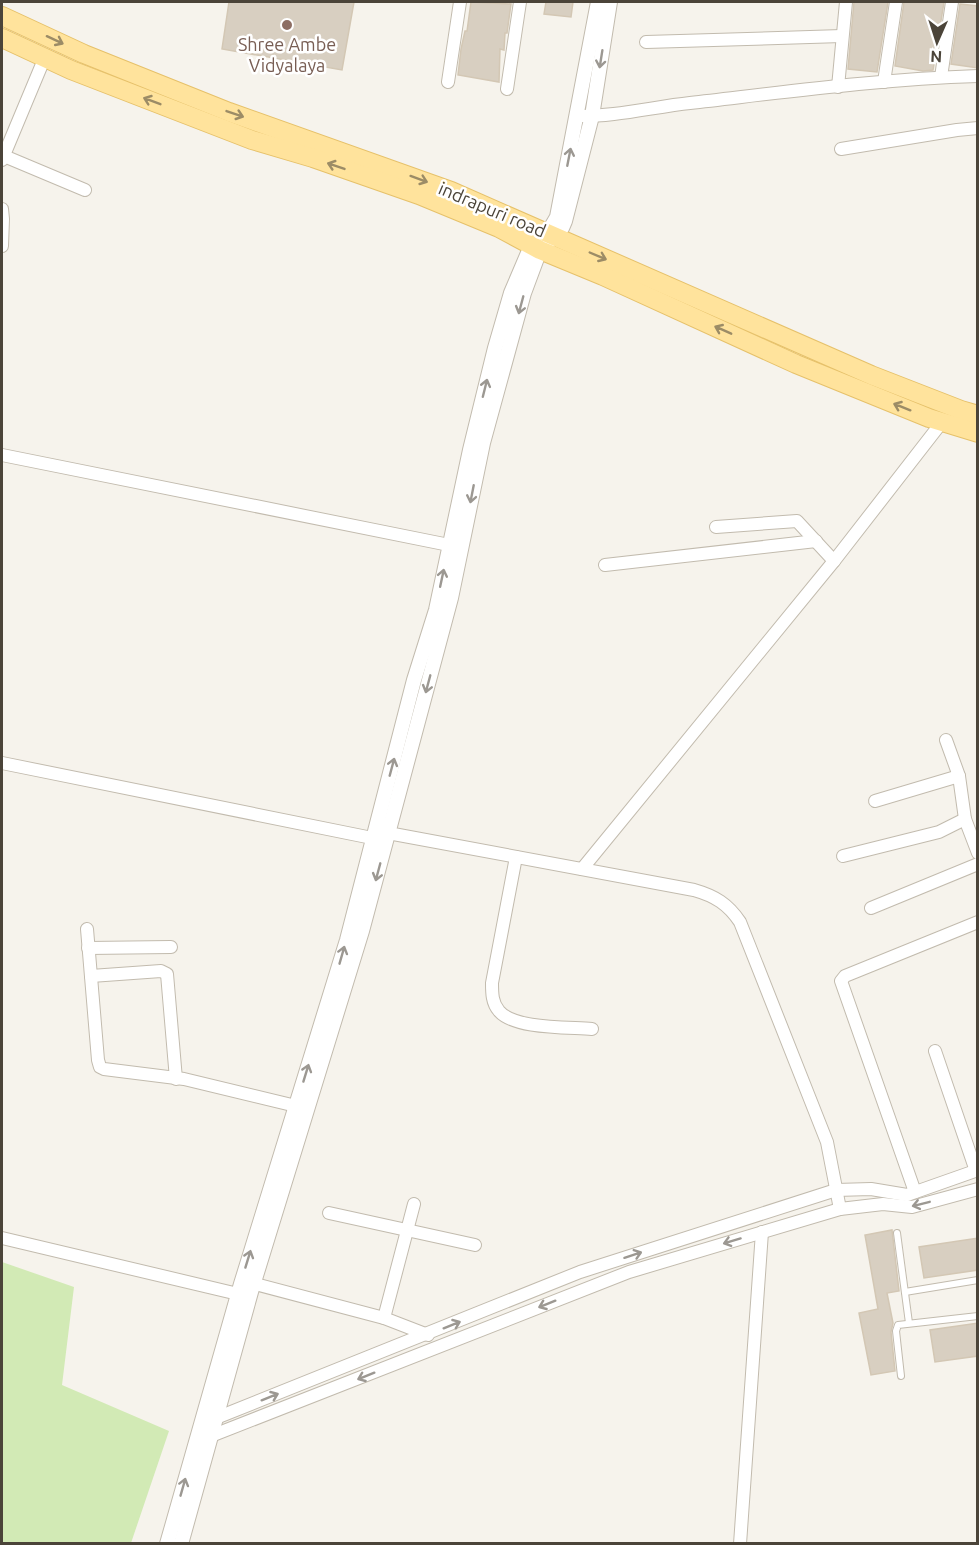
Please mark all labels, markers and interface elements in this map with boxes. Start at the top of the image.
north arrow [907,12,967,72]
marker: Shree Ambe Vidyalaya [280,18,294,32]
place label: Shree Ambe Vidyalaya [238,34,336,75]
one-way arrow [45,35,63,47]
text: N [930,48,943,66]
one-way arrow [595,49,606,69]
one-way arrow [143,95,162,106]
one-way arrow [225,109,244,120]
one-way arrow [563,148,574,168]
one-way arrow [327,159,346,170]
one-way arrow [409,175,428,186]
street label: indrapuri road [436,178,549,241]
one-way arrow [589,251,607,262]
one-way arrow [514,295,526,314]
one-way arrow [715,324,733,336]
one-way arrow [480,379,492,398]
one-way arrow [894,401,912,412]
one-way arrow [466,484,477,503]
one-way arrow [437,569,448,589]
one-way arrow [422,674,434,693]
one-way arrow [387,757,398,776]
one-way arrow [372,862,383,881]
one-way arrow [337,946,348,965]
one-way arrow [301,1064,312,1083]
one-way arrow [912,1199,931,1211]
one-way arrow [723,1236,742,1247]
one-way arrow [623,1248,642,1259]
one-way arrow [243,1250,254,1269]
one-way arrow [539,1299,557,1310]
one-way arrow [442,1319,460,1330]
one-way arrow [357,1371,376,1382]
one-way arrow [261,1390,279,1401]
one-way arrow [178,1478,189,1497]

